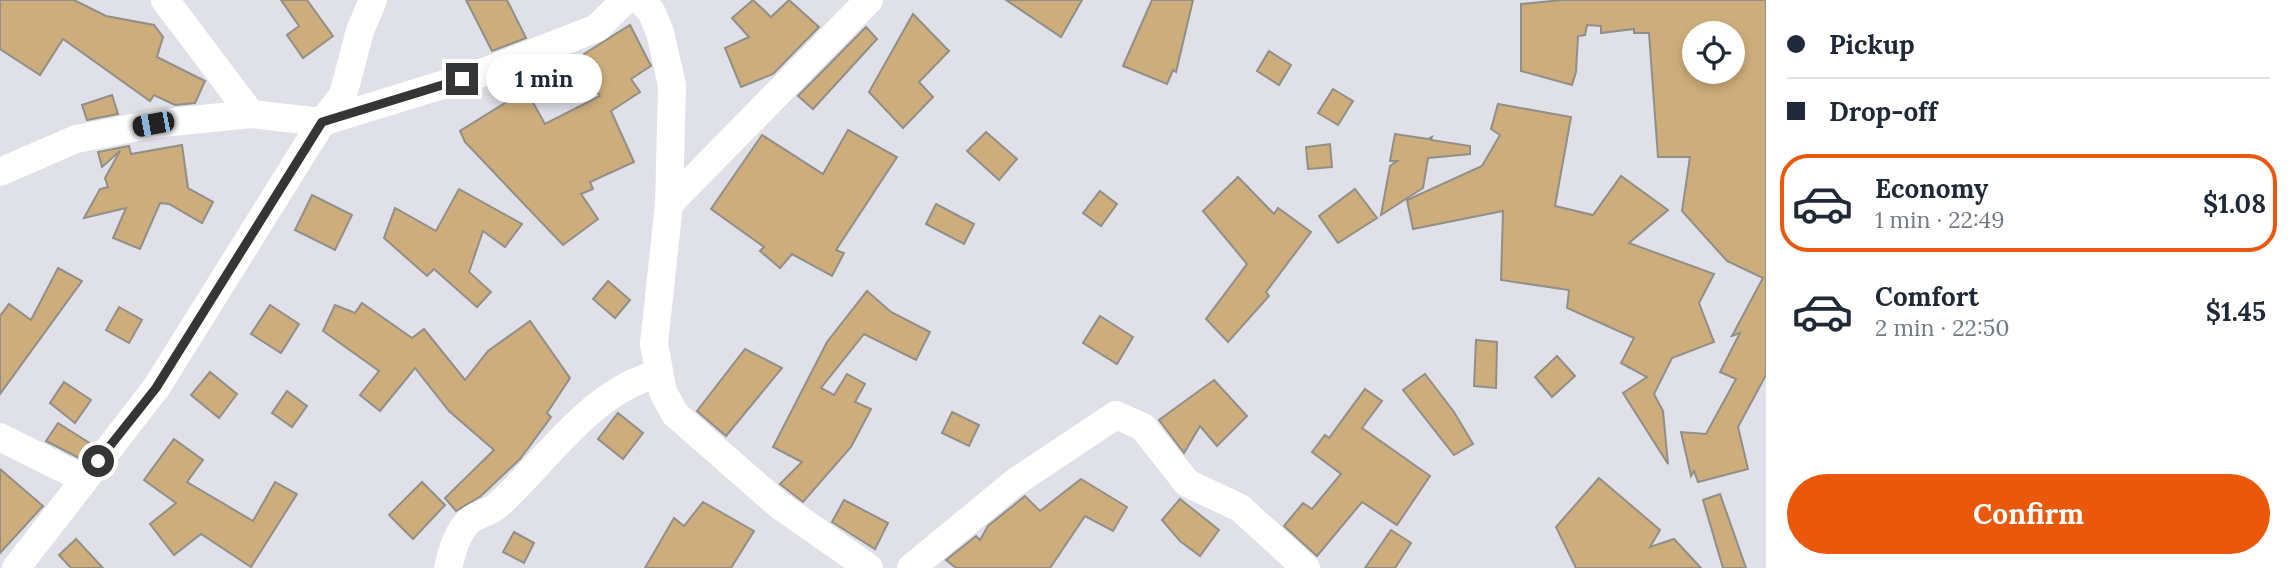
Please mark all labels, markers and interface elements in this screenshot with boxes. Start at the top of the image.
map controls [1682,21,1745,84]
button: locate [1682,21,1745,84]
text: Pickup [1829,28,1915,61]
callout: 1 min [486,55,602,104]
route end [446,63,478,95]
text: 1 min [515,64,573,93]
text: Drop-off [1829,95,1937,128]
car [131,110,176,138]
icon: car [1791,172,1854,235]
text: Economy [1875,172,1988,205]
text: $1.08 [2203,187,2266,220]
text: 1 min · 22:49 [1875,205,2004,234]
icon: car [1791,280,1854,343]
text: Comfort [1875,280,1979,313]
text: $1.45 [2206,295,2266,328]
text: 2 min · 22:50 [1875,313,2010,342]
route start [82,445,114,477]
button: Confirm [1787,474,2270,554]

